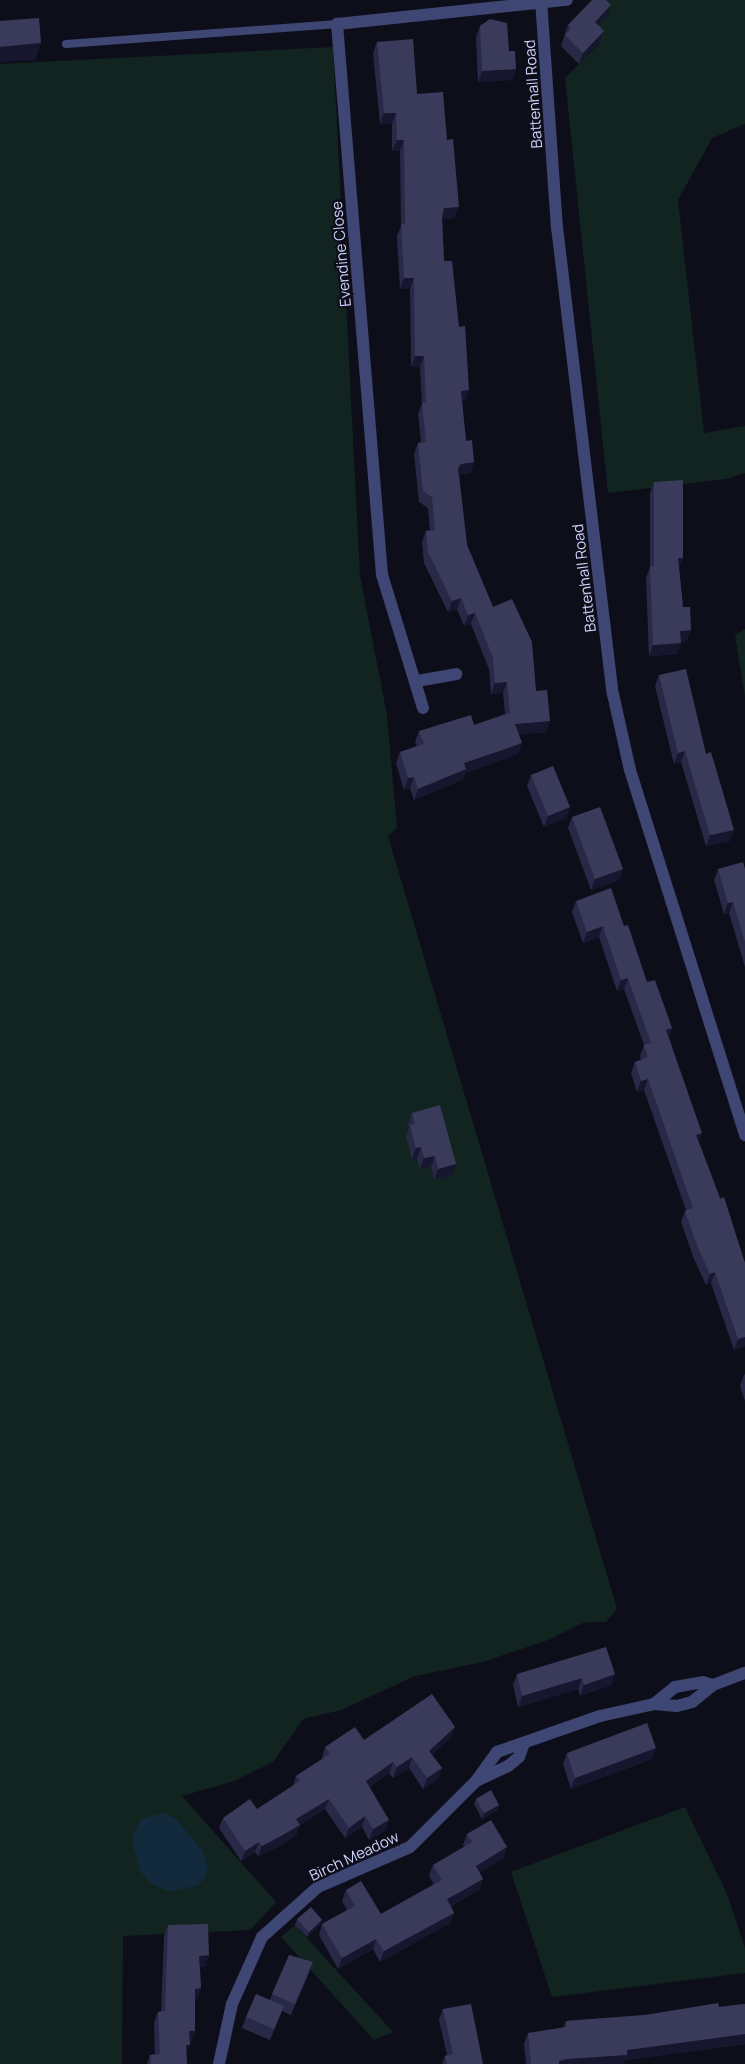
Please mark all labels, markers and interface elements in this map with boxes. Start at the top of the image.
street label: Battenhall Road [520,39,546,149]
street label: Evendine Close [327,200,355,308]
street label: Battenhall Road [568,523,600,633]
street label: Birch Meadow [306,1827,402,1885]

